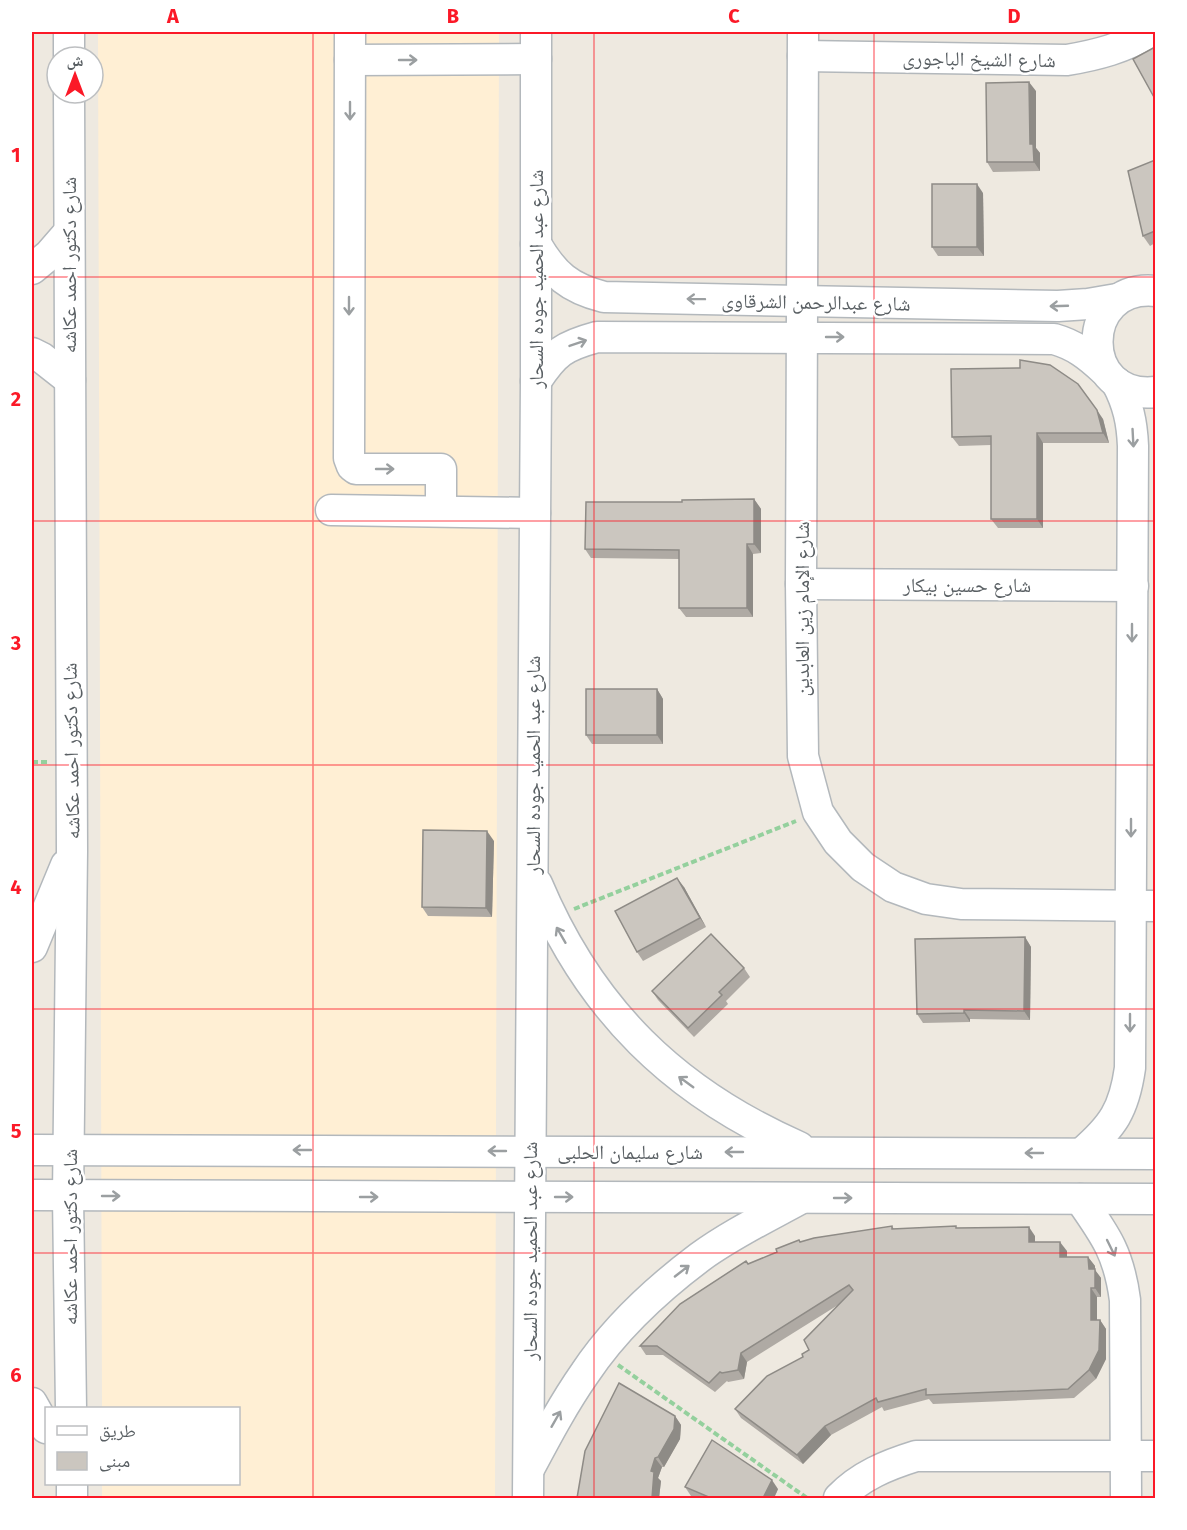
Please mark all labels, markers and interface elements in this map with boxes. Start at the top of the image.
text: A [166,4,180,28]
text: B [447,4,459,28]
text: C [728,4,740,28]
text: D [1007,4,1021,28]
north arrow [45,45,105,105]
street label: شارع الشيخ الباجورى [902,46,1056,73]
text: ش [67,51,84,70]
one-way arrow [398,54,418,66]
one-way arrow [344,100,356,120]
text: 1 [11,143,21,167]
street label: شارع عبد الحميد جوده السحار [524,170,549,389]
street label: شارع دكتور احمد عكاشه [57,177,82,353]
street label: شارع عبدالرحمن الشرقاوى [721,288,911,317]
one-way arrow [687,294,707,305]
one-way arrow [343,295,355,315]
one-way arrow [1050,300,1070,312]
one-way arrow [825,331,845,343]
one-way arrow [568,337,587,348]
text: 2 [11,387,21,411]
one-way arrow [1127,428,1139,448]
one-way arrow [374,463,394,475]
street label: شارع الإمام زين العابدين [790,521,816,697]
street label: شارع حسين بيكار [902,573,1031,598]
one-way arrow [1126,623,1138,643]
text: 3 [10,631,21,655]
street label: شارع عبد الحميد جوده السحار [521,656,546,875]
street label: شارع دكتور احمد عكاشه [57,663,86,839]
one-way arrow [1126,818,1137,838]
text: 4 [10,875,22,899]
one-way arrow [554,926,566,943]
one-way arrow [1125,1013,1136,1033]
one-way arrow [678,1076,694,1089]
text: 5 [11,1119,22,1143]
street label: شارع سليمان الحلبى [557,1140,703,1165]
street label: شارع عبد الحميد جوده السحار [518,1142,543,1361]
one-way arrow [293,1145,313,1156]
one-way arrow [488,1145,508,1157]
one-way arrow [725,1146,745,1158]
one-way arrow [1025,1147,1045,1159]
street label: شارع دكتور احمد عكاشه [58,1149,83,1325]
one-way arrow [100,1190,120,1202]
one-way arrow [358,1191,378,1203]
one-way arrow [553,1191,573,1203]
one-way arrow [832,1192,852,1204]
one-way arrow [1106,1239,1118,1257]
one-way arrow [674,1265,690,1278]
text: 6 [10,1363,22,1387]
legend [45,1407,240,1485]
one-way arrow [551,1411,563,1428]
text: طريق [99,1420,136,1442]
text: مبنى [99,1450,130,1472]

